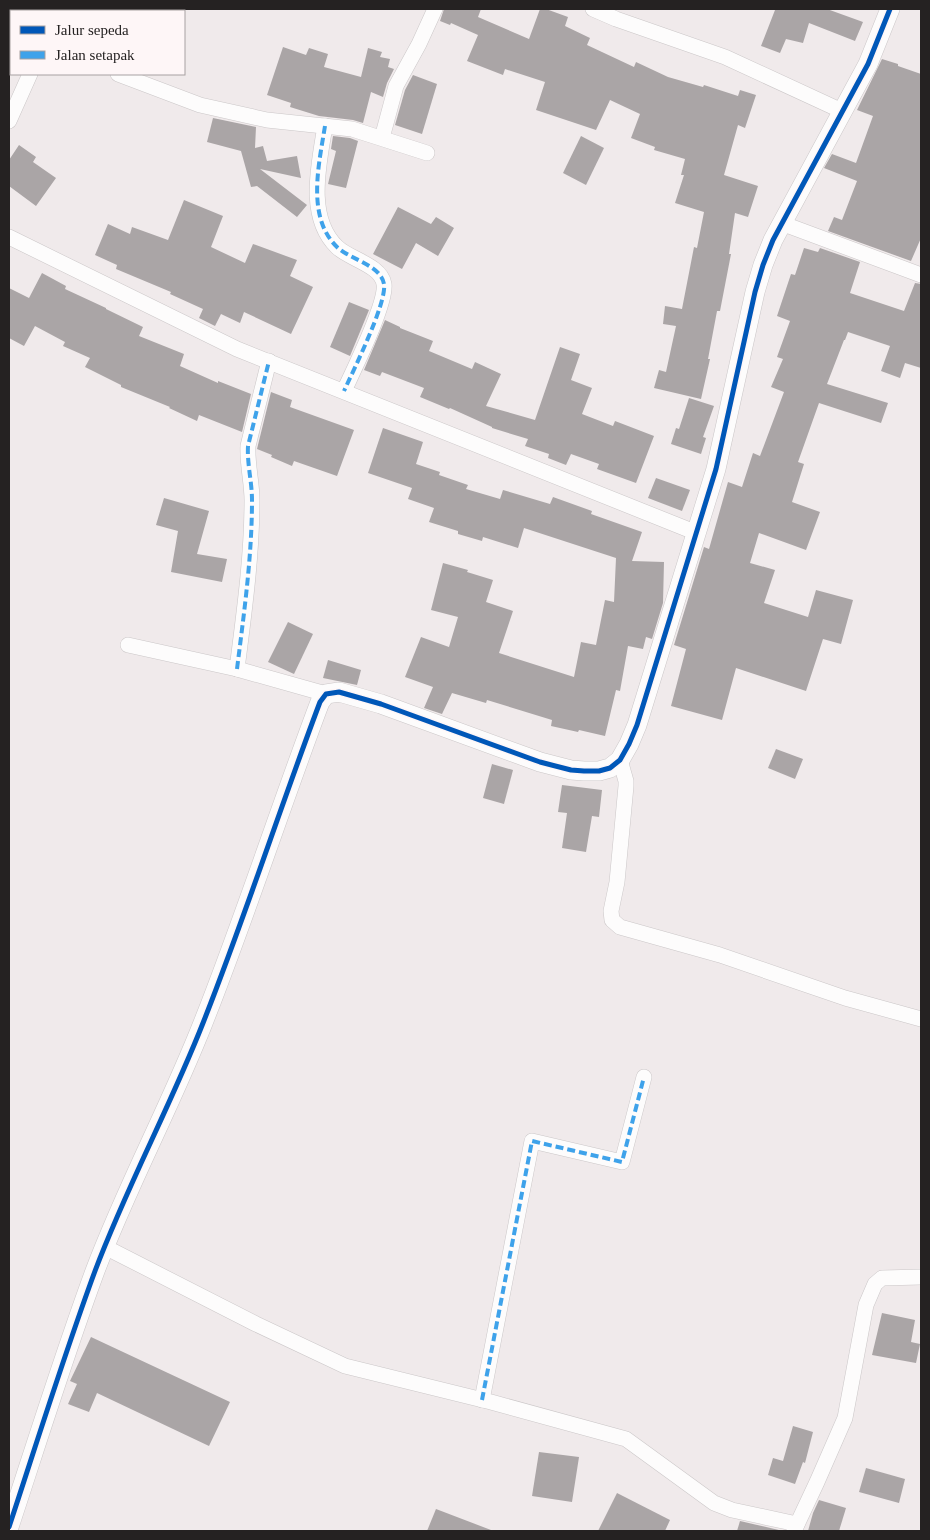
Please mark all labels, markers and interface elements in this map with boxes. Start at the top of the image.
legend [10,10,185,75]
text: Jalur sepeda [55,22,129,38]
text: Jalan setapak [55,47,135,63]

